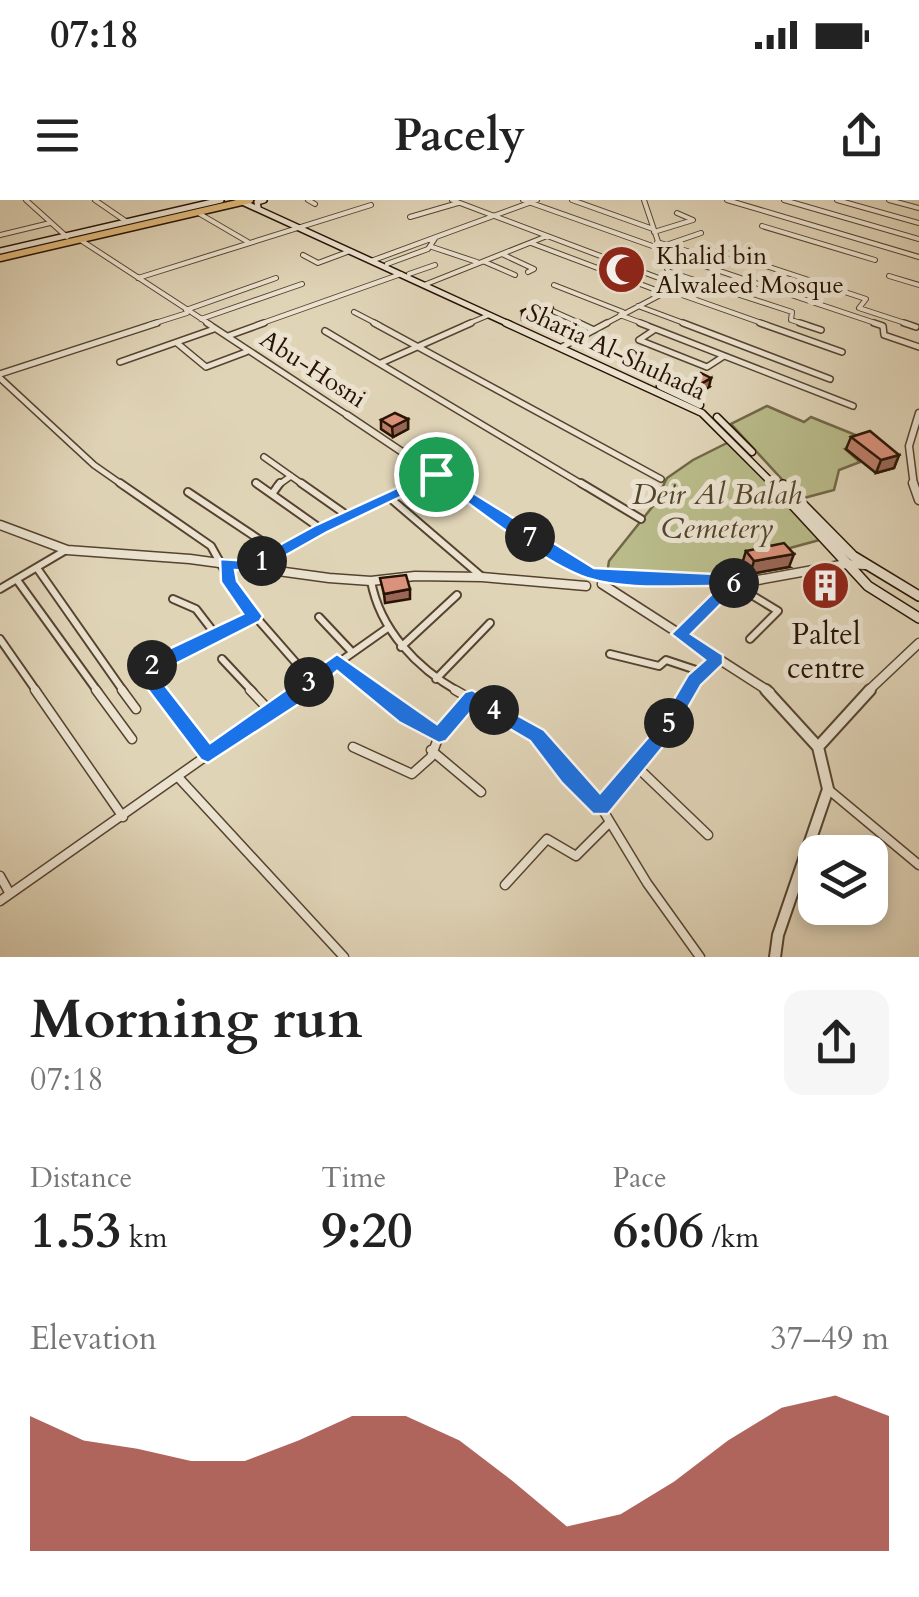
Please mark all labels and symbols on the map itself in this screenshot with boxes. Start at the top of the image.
place label: Khalid bin Alwaleed Mosque [656,239,844,302]
mosque icon: Khalid bin Alwaleed Mosque [595,244,647,296]
street label: Sharia Al-Shuhada [521,295,712,409]
street label: Abu-Hosni [253,322,373,416]
pin [394,432,479,517]
park label: Deir Al Balah Cemetery [632,474,802,549]
pin: 7 [505,512,555,562]
pin: 1 [237,536,287,586]
pin: 6 [709,558,759,608]
building icon: Paltel centre [800,559,852,611]
place label: Paltel centre [787,614,865,689]
pin: 2 [127,640,177,690]
pin: 3 [284,657,334,707]
pin: 4 [469,685,519,735]
pin: 5 [644,698,694,748]

